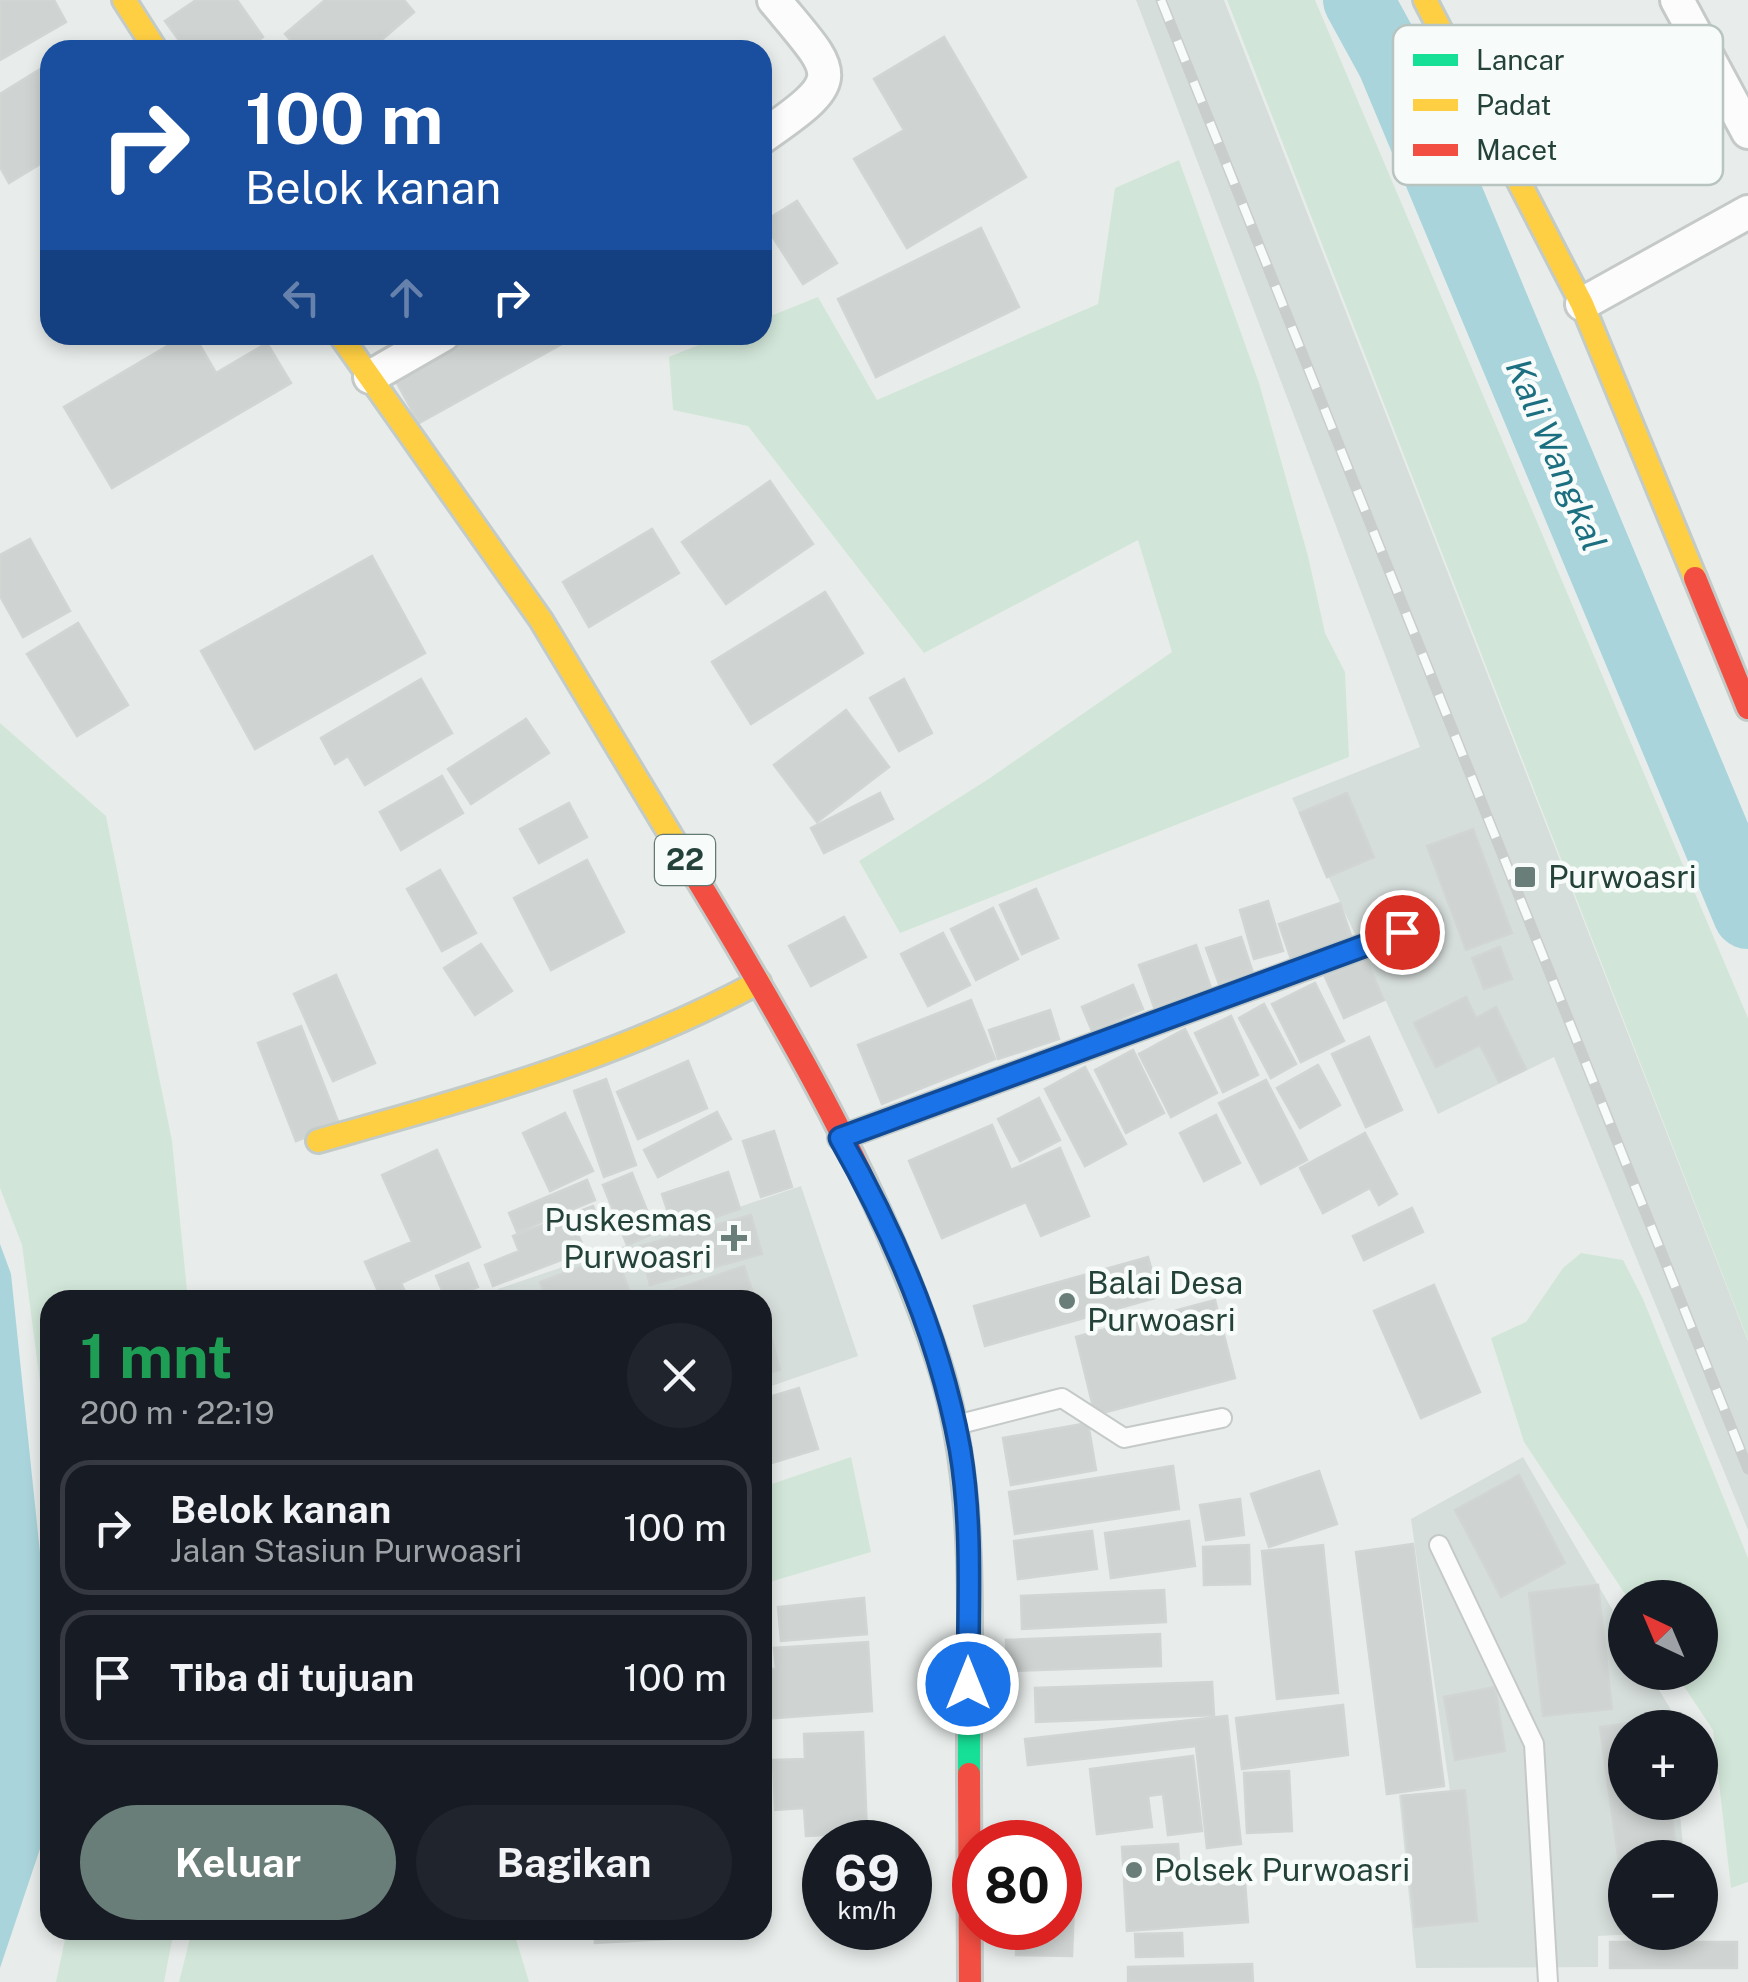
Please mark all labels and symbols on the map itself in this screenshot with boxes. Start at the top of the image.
legend [1393,25,1723,185]
text: Lancar [1476,43,1565,76]
text: Padat [1476,88,1552,121]
text: Macet [1476,133,1557,166]
water label: Kali Wangkal [1498,353,1615,557]
road number: 22 [655,835,715,885]
place label: Purwoasri [1548,858,1697,895]
marker: Purwoasri [1512,864,1538,890]
pin [1360,890,1445,975]
place label: Puskesmas Purwoasri [544,1201,712,1275]
marker: Puskesmas Purwoasri [721,1225,747,1251]
place label: Balai Desa Purwoasri [1087,1264,1243,1338]
marker: Balai Desa Purwoasri [1056,1290,1078,1312]
north arrow [1608,1580,1718,1690]
position arrow [916,1632,1020,1736]
speed limit sign: 80 [952,1820,1082,1950]
place label: Polsek Purwoasri [1154,1851,1410,1888]
marker: Polsek Purwoasri [1123,1859,1145,1881]

